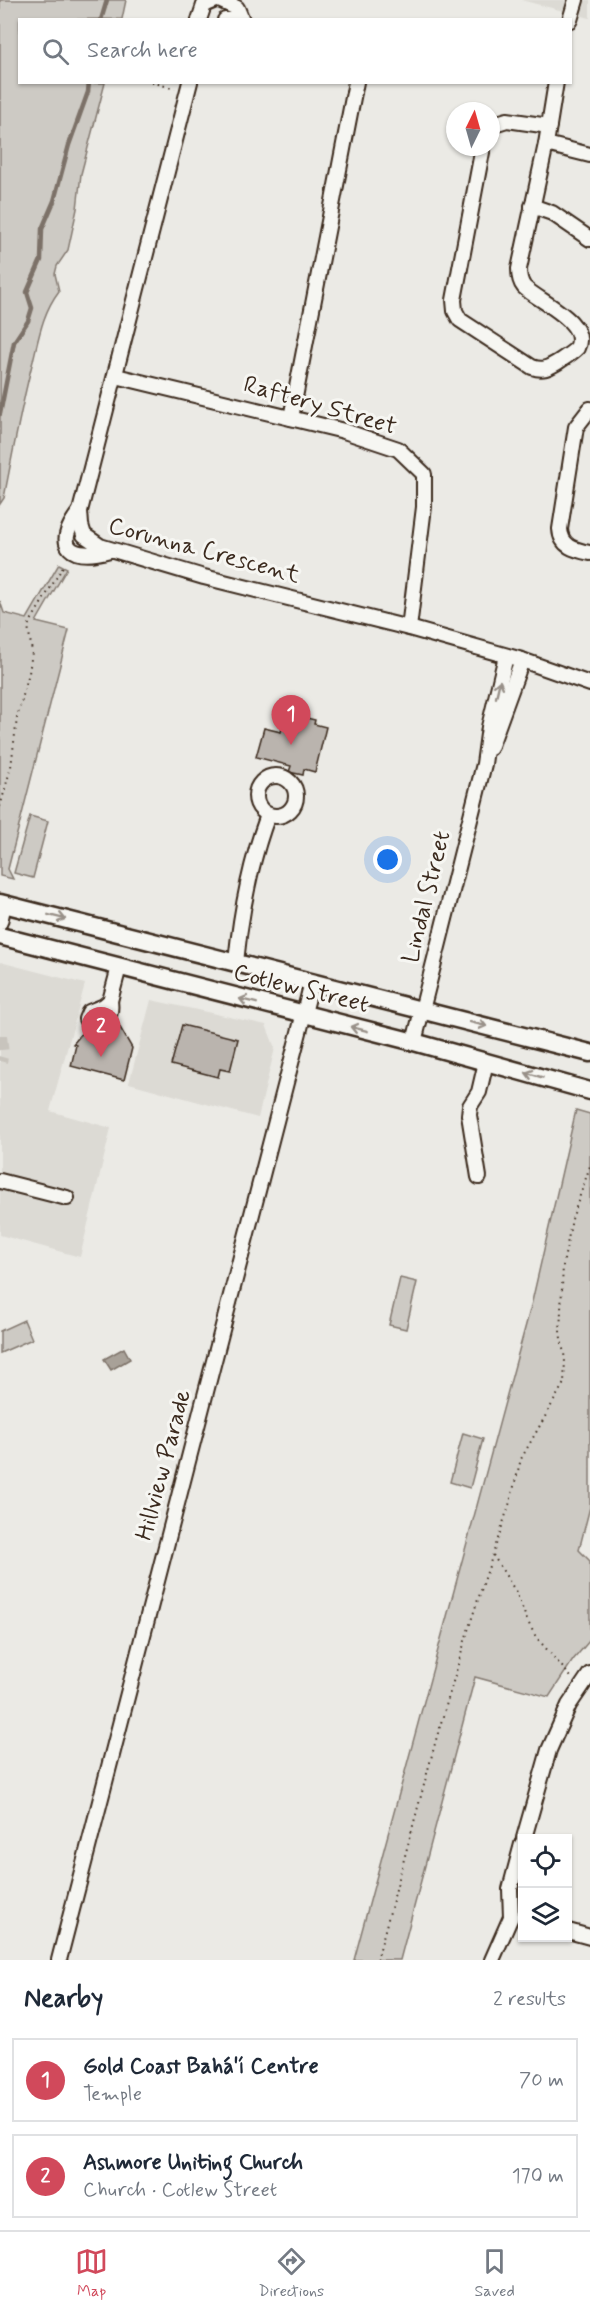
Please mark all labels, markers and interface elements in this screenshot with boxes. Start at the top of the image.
search box [18,18,572,84]
icon: search [39,35,72,68]
text: Search here [87,37,198,65]
north arrow [446,102,500,156]
street label: Raftery Street [240,369,400,443]
street label: Corunna Crescent [105,511,303,591]
one-way arrow [492,680,504,699]
pin: 1 [272,696,310,745]
street label: Lindal Street [396,828,458,966]
your location [373,845,402,874]
one-way arrow [47,912,66,924]
street label: Cotlew Street [230,957,372,1021]
one-way arrow [239,994,258,1006]
pin: 2 [82,1008,120,1057]
one-way arrow [468,1019,487,1031]
one-way arrow [350,1022,369,1034]
one-way arrow [524,1069,543,1080]
street label: Hillview Parade [129,1386,199,1544]
map controls [518,1834,572,1942]
button: locate [518,1834,572,1888]
button: layers [518,1888,572,1942]
text: Nearby [24,1982,103,2016]
text: 2 results [493,1986,566,2013]
text: Gold Coast Bahá'í Centre [83,2053,319,2081]
text: 1 [41,2067,50,2094]
text: 70 m [519,2067,564,2094]
text: Temple [83,2081,142,2108]
text: Ashmore Uniting Church [83,2149,303,2177]
text: 2 [41,2163,50,2190]
text: 170 m [512,2163,564,2190]
text: Church · Cotlew Street [83,2177,277,2204]
tab: Map [75,2245,108,2302]
tab: Directions [258,2245,324,2302]
tab: Saved [474,2245,515,2302]

